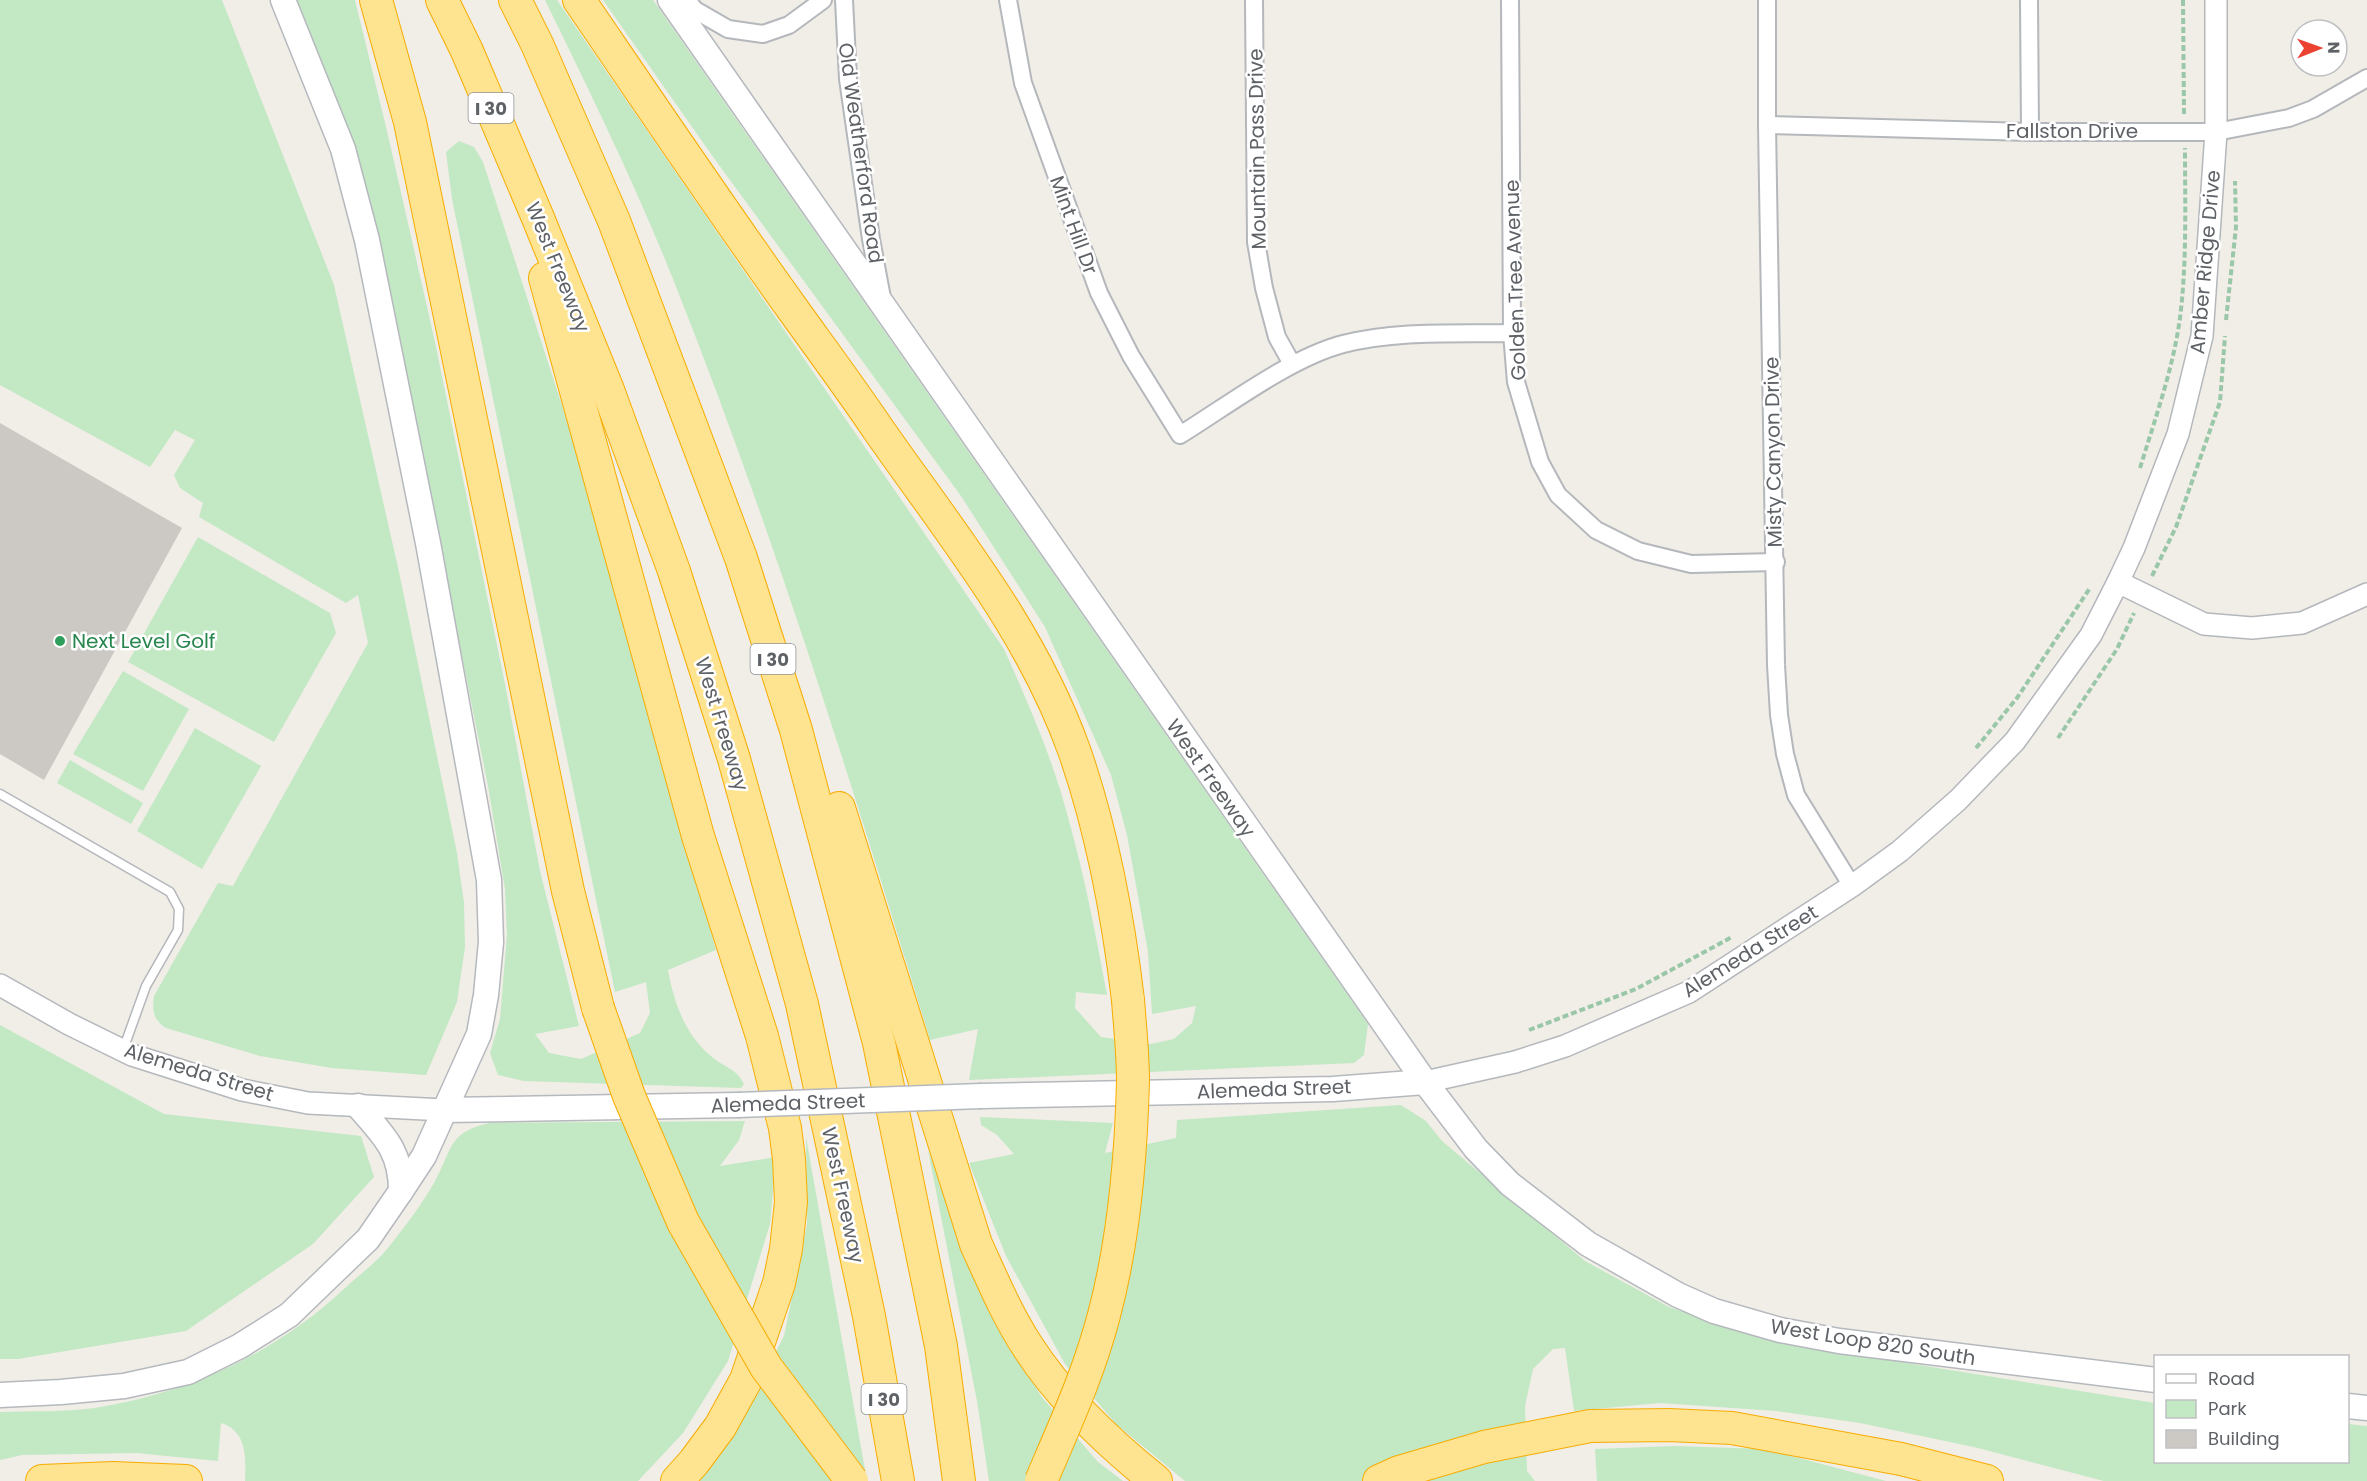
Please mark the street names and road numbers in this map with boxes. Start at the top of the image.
street label: Old Weatherford Road [832,41,890,265]
street label: Mountain Pass Drive [1241,48,1273,250]
road number: I 30 [468,93,514,123]
street label: Fallston Drive [2006,117,2138,145]
street label: Amber Ridge Drive [2183,169,2227,355]
street label: Mint Hill Dr [1043,172,1105,278]
street label: Golden Tree Avenue [1498,179,1532,381]
street label: West Freeway [519,198,597,336]
street label: Misty Canyon Drive [1757,356,1789,548]
road number: I 30 [750,644,796,674]
street label: West Freeway [688,654,756,794]
street label: West Freeway [1160,713,1262,843]
street label: Alemeda Street [1677,898,1823,1004]
street label: Alemeda Street [121,1036,277,1108]
street label: Alemeda Street [1196,1072,1352,1106]
street label: Alemeda Street [710,1086,866,1120]
street label: West Freeway [815,1124,871,1266]
street label: West Loop 820 South [1768,1312,1978,1372]
road number: I 30 [862,1384,906,1414]

